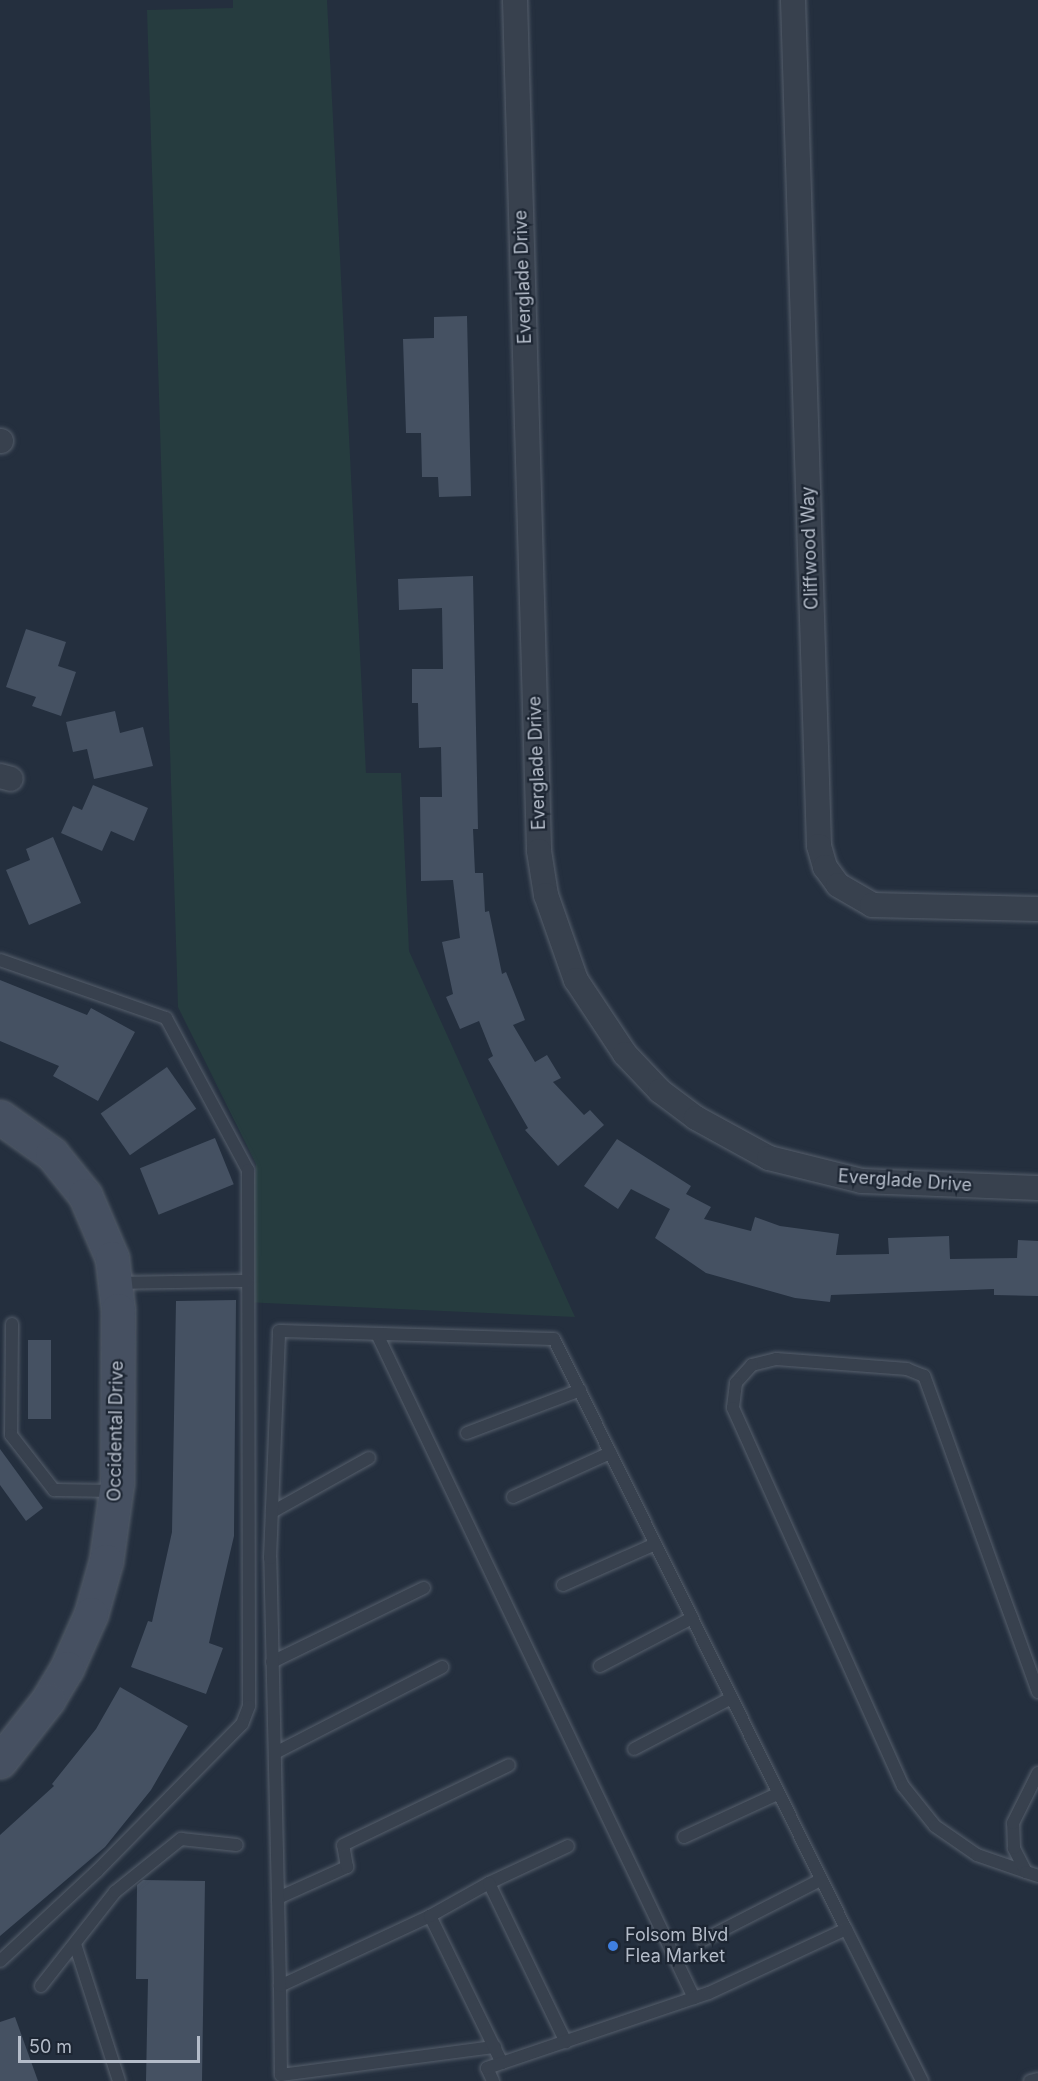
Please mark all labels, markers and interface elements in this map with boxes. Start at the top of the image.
street label: Everglade Drive [510,210,536,344]
street label: Cliffwood Way [797,486,823,610]
street label: Everglade Drive [524,696,550,830]
street label: Everglade Drive [837,1166,973,1196]
street label: Occidental Drive [104,1360,128,1502]
place label: Folsom Blvd Flea Market [625,1925,728,1968]
marker: Folsom Blvd Flea Market [606,1939,620,1953]
scale bar [21,2024,202,2062]
text: 50 m [29,2036,72,2057]

